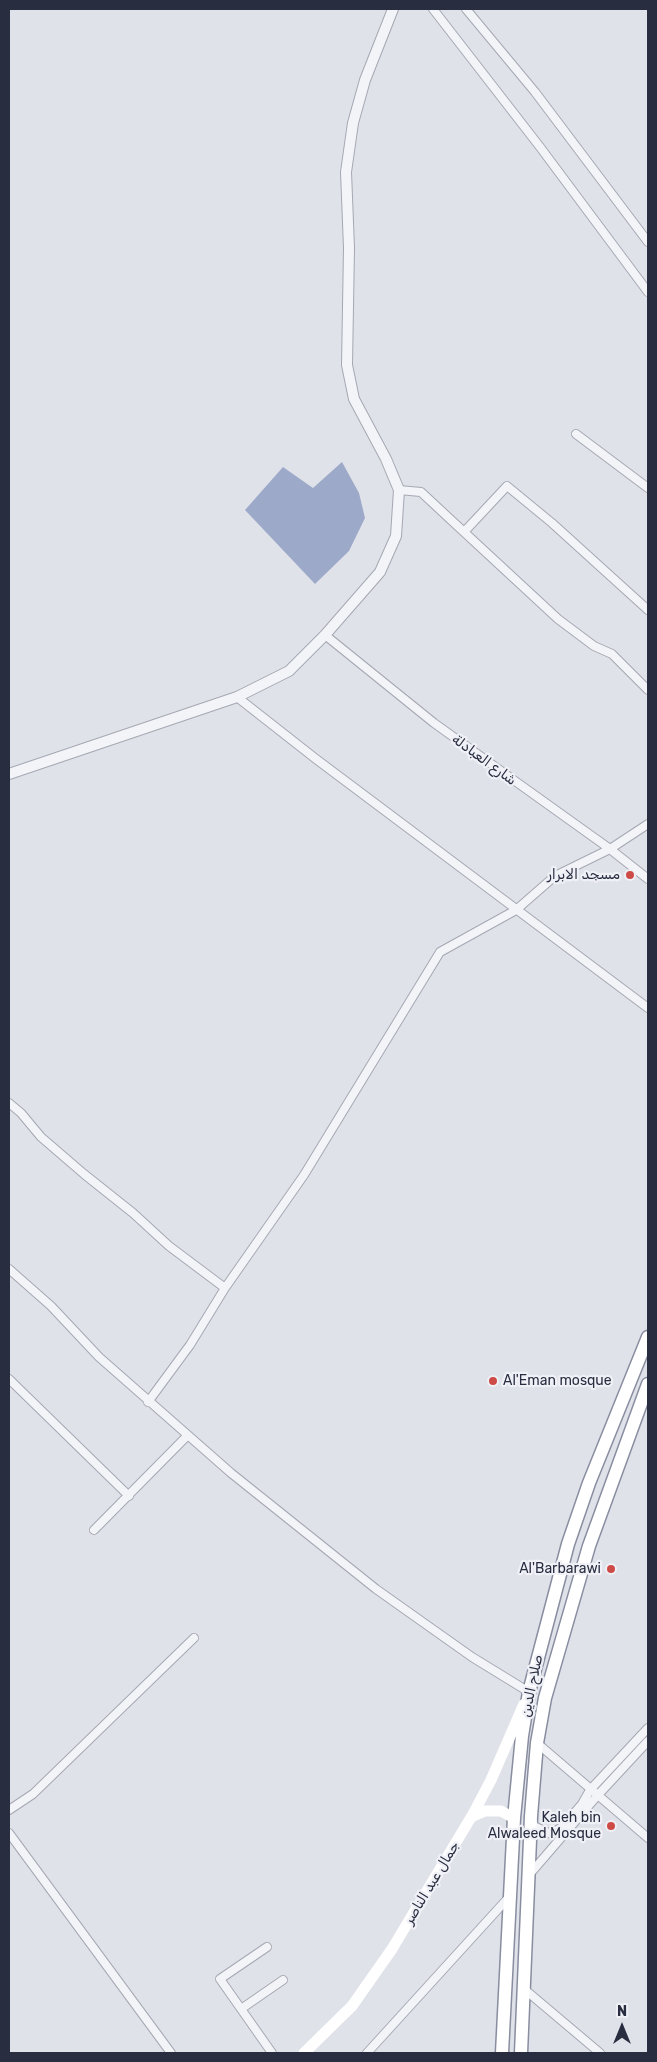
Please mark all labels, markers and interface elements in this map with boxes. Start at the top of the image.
street label: شارع العبادلة [448,731,520,789]
place label: مسجد الابرار [547,867,620,883]
marker: مسجد الابرار [624,869,636,881]
place label: Al'Eman mosque [503,1373,612,1389]
marker: Al'Eman mosque [487,1375,499,1387]
place label: Al'Barbarawi [519,1561,601,1577]
marker: Al'Barbarawi [605,1563,617,1575]
street label: صلاح الدين [517,1653,547,1719]
place label: Kaleh bin Alwaleed Mosque [488,1810,601,1842]
marker: Kaleh bin Alwaleed Mosque [605,1820,617,1832]
street label: جمال عبد الناصر [401,1839,463,1927]
north arrow [597,2002,647,2052]
text: N [617,2003,627,2020]

